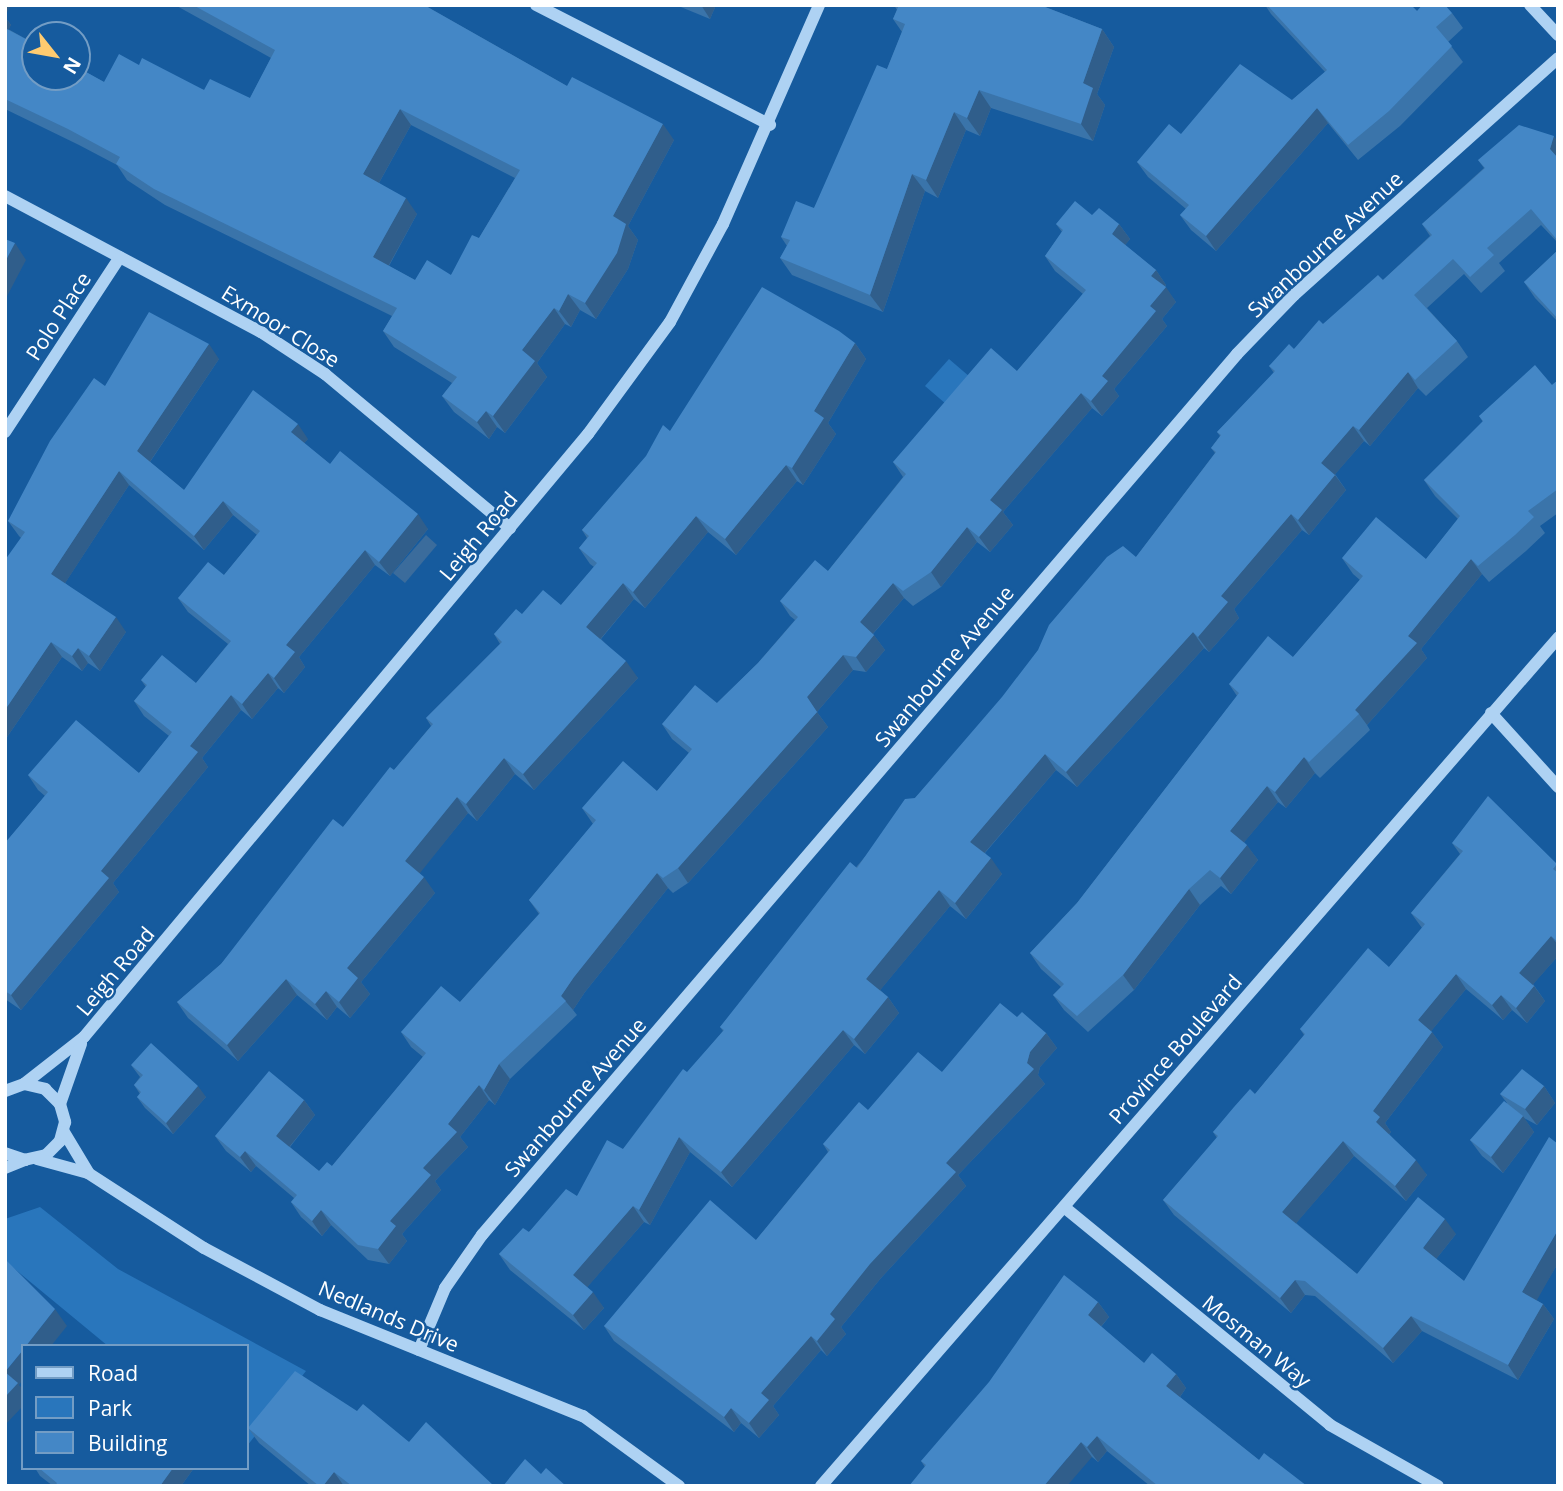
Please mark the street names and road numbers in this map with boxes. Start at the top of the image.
street label: Swanbourne Avenue [1242,166,1408,322]
street label: Polo Place [20,267,96,365]
street label: Exmoor Close [217,280,345,372]
street label: Leigh Road [434,487,522,585]
street label: Swanbourne Avenue [869,580,1019,752]
street label: Leigh Road [71,922,159,1020]
street label: Province Boulevard [1103,969,1247,1129]
street label: Swanbourne Avenue [499,1012,651,1182]
street label: Nedlands Drive [315,1275,463,1357]
street label: Mosman Way [1198,1289,1316,1393]

